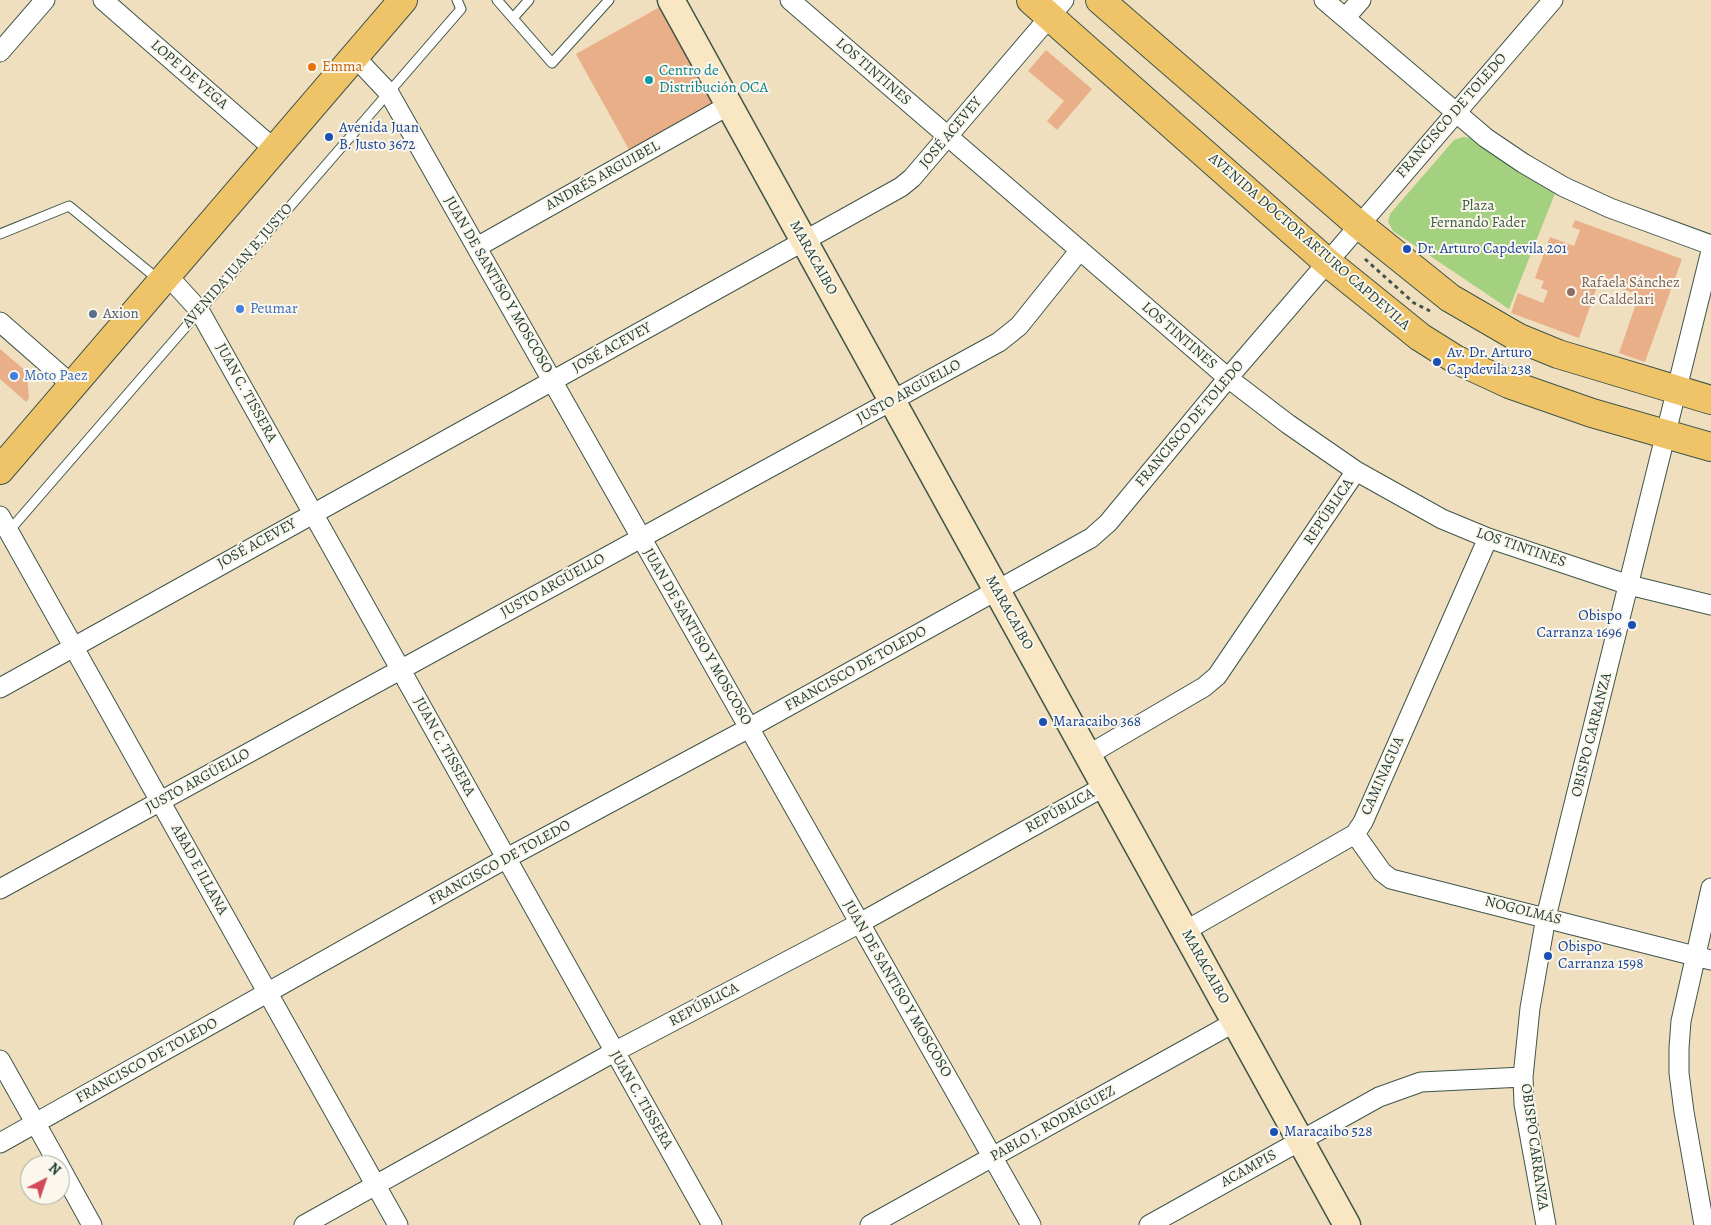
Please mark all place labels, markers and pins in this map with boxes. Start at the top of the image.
place label: Emma [322,58,362,76]
marker: Emma [306,61,318,73]
place label: Centro de Distribución OCA [659,62,768,97]
marker: Centro de Distribución OCA [643,74,655,86]
place label: Avenida Juan B. Justo 3672 [339,119,419,154]
marker: Avenida Juan B. Justo 3672 [323,131,335,143]
place label: Dr. Arturo Capdevila 201 [1417,240,1567,258]
marker: Dr. Arturo Capdevila 201 [1401,243,1413,255]
place label: Rafaela Sánchez de Caldelari [1581,274,1680,309]
marker: Rafaela Sánchez de Caldelari [1565,286,1577,298]
place label: Peumar [250,300,298,318]
marker: Peumar [234,303,246,315]
place label: Axion [103,305,139,323]
marker: Axion [87,308,99,320]
place label: Av. Dr. Arturo Capdevila 238 [1447,344,1532,379]
marker: Av. Dr. Arturo Capdevila 238 [1431,356,1443,368]
place label: Moto Paez [24,367,88,385]
marker: Moto Paez [8,370,20,382]
place label: Obispo Carranza 1696 [1536,607,1622,642]
marker: Obispo Carranza 1696 [1626,619,1638,631]
place label: Maracaibo 368 [1053,713,1141,731]
marker: Maracaibo 368 [1037,716,1049,728]
place label: Obispo Carranza 1598 [1558,938,1643,973]
marker: Obispo Carranza 1598 [1542,950,1554,962]
place label: Maracaibo 528 [1284,1123,1372,1141]
marker: Maracaibo 528 [1268,1126,1280,1138]

